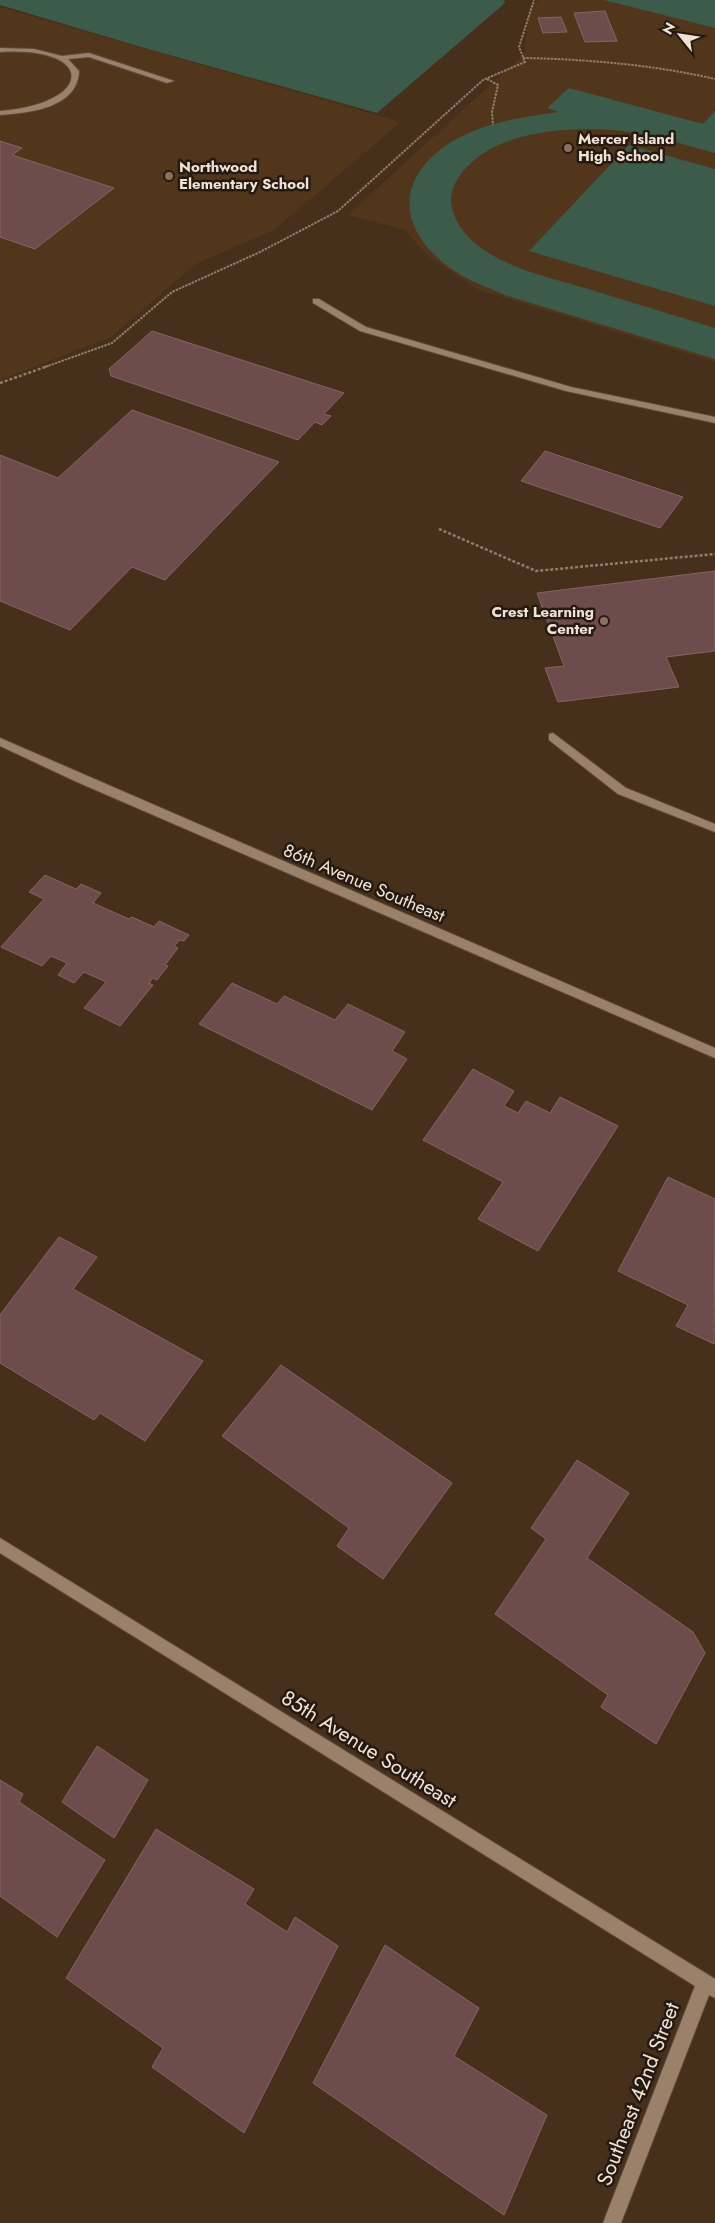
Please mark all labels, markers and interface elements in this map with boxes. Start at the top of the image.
north arrow [655,10,705,60]
text: N [657,19,680,38]
place label: Mercer Island High School [578,128,674,167]
marker: Mercer Island High School [562,142,574,154]
place label: Northwood Elementary School [179,156,309,195]
marker: Northwood Elementary School [163,170,175,182]
place label: Crest Learning Center [492,601,595,640]
marker: Crest Learning Center [598,615,610,627]
street label: 86th Avenue Southeast [279,837,449,929]
street label: 85th Avenue Southeast [275,1683,463,1815]
street label: Southeast 42nd Street [589,1998,687,2190]

